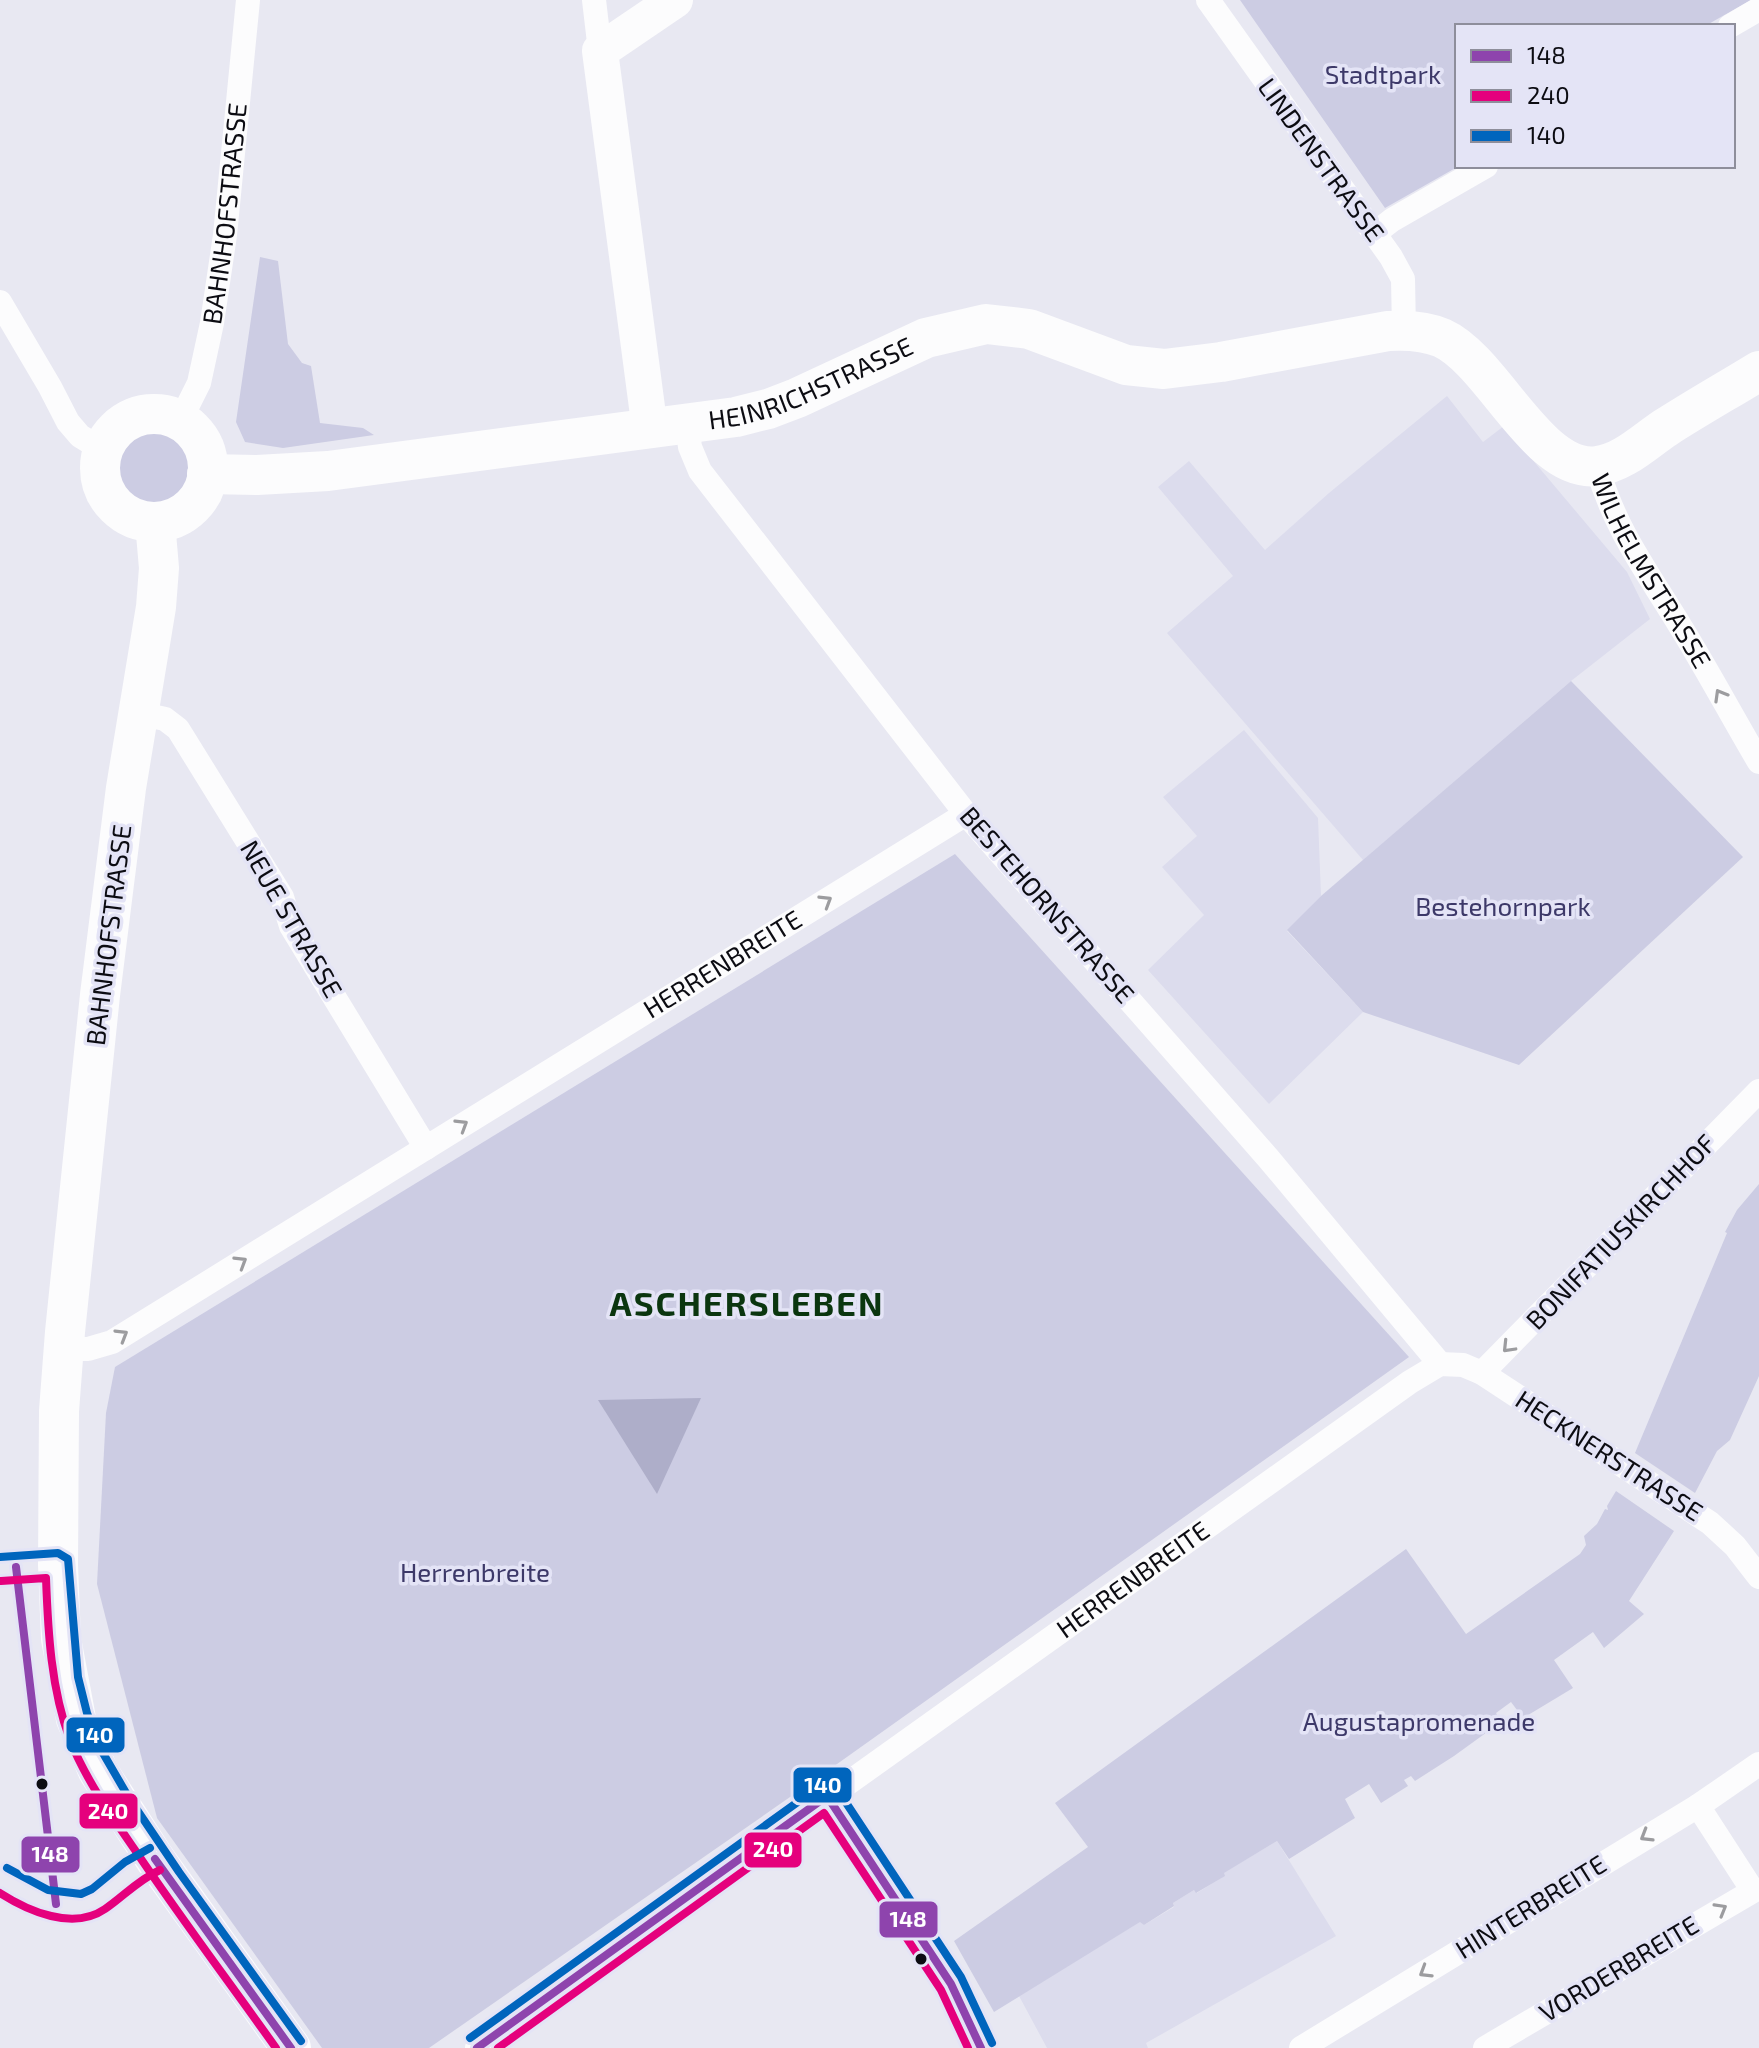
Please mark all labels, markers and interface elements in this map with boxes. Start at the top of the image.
legend [1455,24,1735,168]
text: 148 [1527,40,1566,69]
park label: Stadtpark [1325,58,1441,89]
street label: LINDENSTRASSE [1253,71,1392,247]
text: 240 [1527,80,1570,109]
street label: BAHNHOFSTRASSE [195,102,252,326]
text: 140 [1527,120,1566,149]
street label: HEINRICHSTRASSE [706,329,917,435]
street label: WILHELMSTRASSE [1586,469,1719,673]
one-way arrow [1714,689,1730,704]
street label: BESTEHORNSTRASSE [955,800,1142,1008]
street label: BAHNHOFSTRASSE [79,823,136,1047]
street label: NEUE STRASSE [235,834,350,1002]
park label: Bestehornpark [1415,890,1591,921]
one-way arrow [818,895,832,910]
street label: HERRENBREITE [637,903,807,1024]
one-way arrow [453,1120,468,1135]
street label: BONIFATIUSKIRCHHOF [1519,1127,1721,1335]
one-way arrow [232,1256,247,1272]
district label: ASCHERSLEBEN [609,1282,885,1323]
one-way arrow [113,1330,128,1345]
one-way arrow [1503,1338,1518,1352]
street label: HECKNERSTRASSE [1511,1383,1709,1527]
street label: HERRENBREITE [1050,1514,1214,1643]
park label: Herrenbreite [400,1556,550,1587]
park label: Augustapromenade [1303,1705,1535,1736]
line badge: 140 [65,1716,126,1754]
text: 140 [76,1721,114,1747]
line badge: 140 [792,1766,853,1804]
text: 140 [804,1771,842,1797]
unlabelled marker [34,1776,50,1792]
line badge: 240 [78,1792,139,1830]
text: 240 [88,1797,128,1823]
one-way arrow [1640,1827,1655,1842]
line badge: 240 [743,1831,803,1869]
line badge: 148 [20,1835,81,1874]
text: 240 [753,1835,793,1861]
text: 148 [31,1840,69,1866]
street label: HINTERBREITE [1449,1847,1611,1964]
line badge: 148 [878,1900,939,1939]
one-way arrow [1712,1903,1727,1919]
text: 148 [889,1905,927,1931]
street label: VORDERBREITE [1533,1908,1703,2027]
unlabelled marker [913,1951,929,1967]
one-way arrow [1419,1962,1433,1977]

